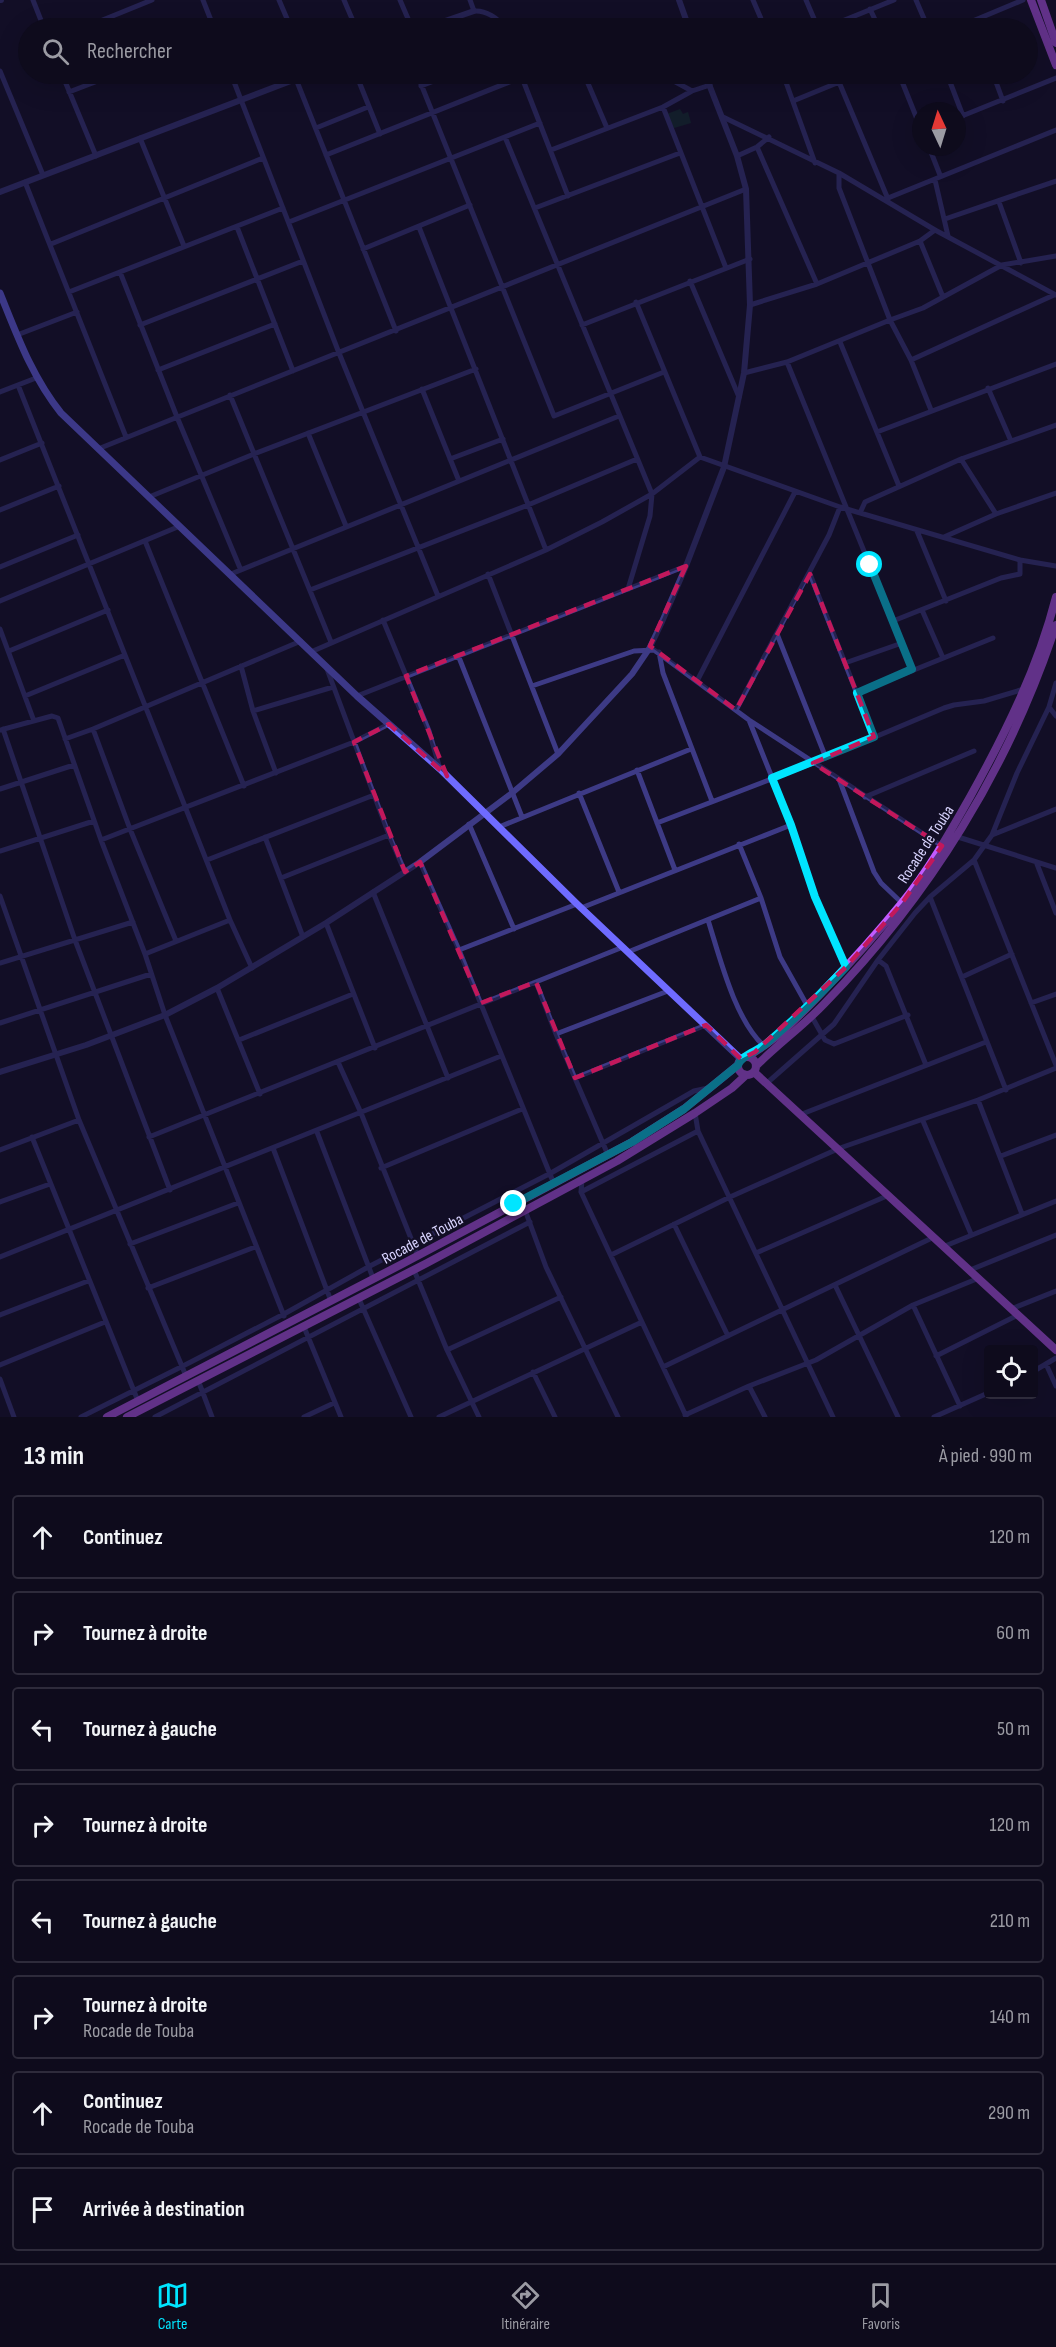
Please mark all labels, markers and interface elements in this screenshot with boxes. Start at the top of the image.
search box [18,18,1038,84]
icon: search [39,35,72,68]
text: Rechercher [87,38,172,65]
north arrow [912,102,966,156]
route start [856,551,882,577]
street label: Rocade de Touba [894,802,958,887]
route end [500,1190,526,1216]
street label: Rocade de Touba [379,1210,466,1269]
map controls [984,1345,1038,1399]
button: locate [984,1345,1038,1399]
text: 13 min [24,1441,84,1472]
text: À pied · 990 m [939,1444,1032,1468]
icon: ahead [26,1521,59,1554]
text: Continuez [83,1524,163,1551]
text: 120 m [990,1525,1030,1549]
icon: right [26,1617,59,1650]
text: Tournez à droite [83,1620,208,1647]
text: 60 m [996,1621,1030,1645]
icon: left [26,1713,59,1746]
text: Tournez à gauche [83,1716,217,1743]
text: 50 m [997,1717,1030,1741]
icon: right [26,1809,59,1842]
text: Tournez à droite [83,1812,208,1839]
text: 120 m [990,1813,1030,1837]
icon: left [26,1905,59,1938]
text: Tournez à gauche [83,1908,217,1935]
text: 210 m [990,1909,1030,1933]
text: Tournez à droite [83,1992,208,2019]
icon: right [26,2001,59,2034]
text: 140 m [990,2005,1030,2029]
text: Rocade de Touba [83,2019,194,2043]
text: Continuez [83,2088,163,2115]
icon: ahead [26,2097,59,2130]
text: 290 m [988,2101,1030,2125]
text: Rocade de Touba [83,2115,194,2139]
icon: arrive [26,2193,59,2226]
text: Arrivée à destination [83,2196,245,2223]
tab: Carte [156,2279,189,2334]
tab: Itinéraire [501,2279,550,2334]
tab: Favoris [862,2279,900,2334]

